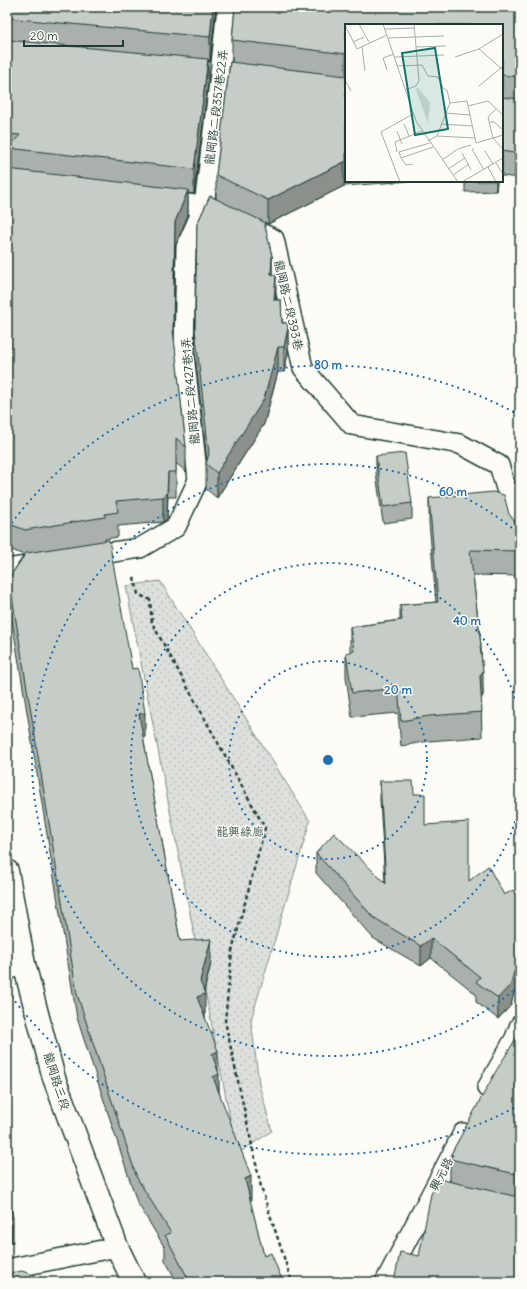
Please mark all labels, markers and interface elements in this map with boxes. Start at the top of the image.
scale bar [24,22,123,48]
inset map [345,24,503,182]
text: 20 m [30,28,58,43]
street label: 龍岡路二段357巷22弄 [201,48,231,166]
street label: 龍岡路二段393巷 [271,258,307,352]
street label: 龍岡路二段427巷1弄 [178,336,202,446]
text: 80 m [314,357,343,372]
text: 60 m [439,484,468,499]
text: 40 m [453,613,482,628]
text: 20 m [384,682,412,697]
centre of rings [321,753,335,767]
park label: 龍興綠廊 [216,824,264,839]
street label: 龍岡路三段 [41,1050,73,1112]
street label: 興元路 [426,1155,456,1193]

